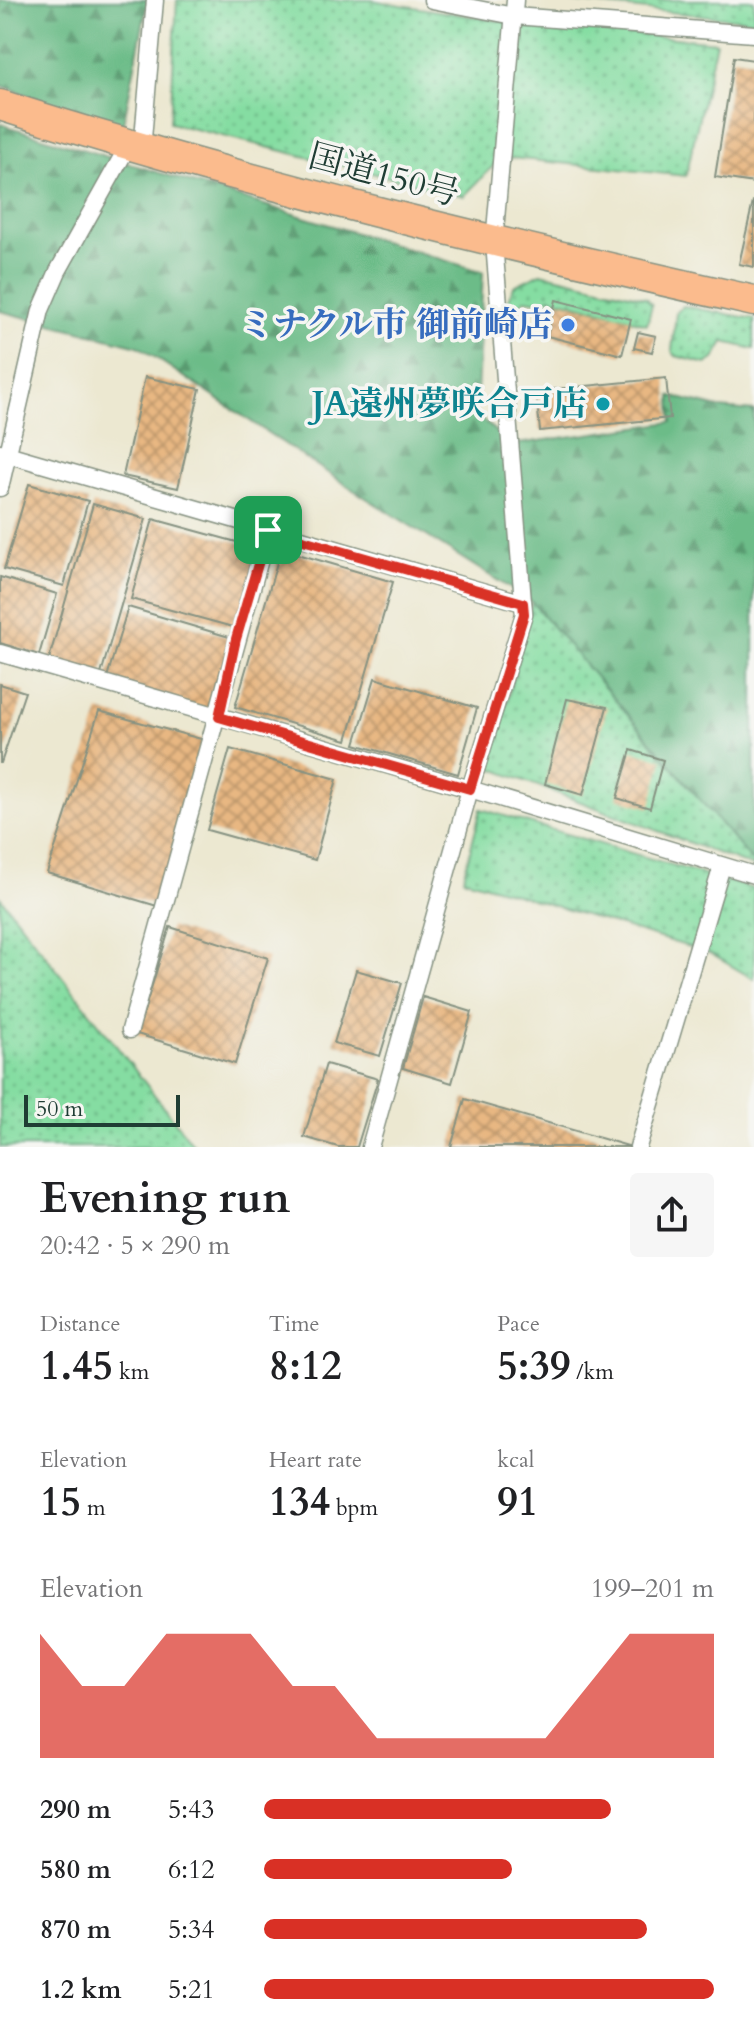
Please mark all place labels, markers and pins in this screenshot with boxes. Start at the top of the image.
place label: ミナクル市 御前崎店 [239,302,552,348]
marker: ミナクル市 御前崎店 [559,316,577,334]
place label: JA遠州夢咲合戸店 [307,381,587,427]
marker: JA遠州夢咲合戸店 [594,395,612,413]
pin [234,496,302,564]

